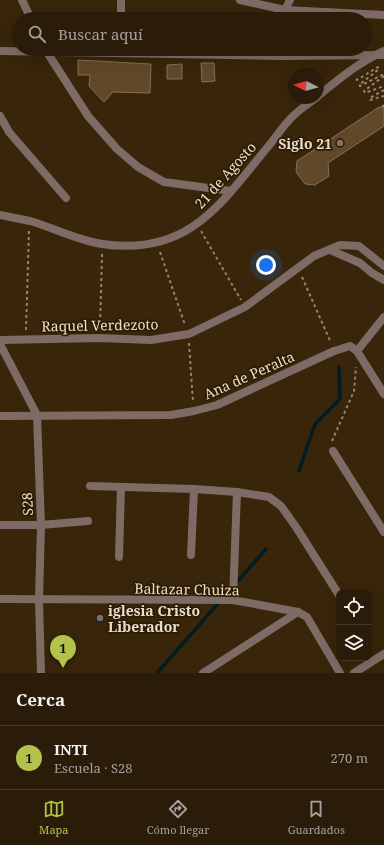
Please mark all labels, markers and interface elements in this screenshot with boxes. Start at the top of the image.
search box [12,12,372,56]
icon: search [26,23,48,45]
text: Buscar aquí [58,24,143,44]
north arrow [288,68,324,104]
place label: Siglo 21 [278,134,332,153]
street label: 21 de Agosto [190,138,260,212]
marker: Siglo 21 [335,138,345,148]
your location [256,255,276,275]
street label: Raquel Verdezoto [41,314,159,336]
street label: Ana de Peralta [201,346,297,403]
street label: S28 [17,492,37,516]
street label: Baltazar Chuiza [134,579,240,599]
map controls [336,589,372,661]
button: locate [336,589,372,625]
place label: iglesia Cristo Liberador [108,601,200,636]
marker: iglesia Cristo Liberador [95,613,105,623]
button: layers [336,625,372,661]
pin: 1 [50,635,76,668]
text: Cerca [16,688,65,711]
text: INTI [54,739,88,759]
text: 1 [25,749,33,767]
text: 270 m [331,749,368,767]
text: Escuela · S28 [54,759,133,777]
tab: Mapa [39,798,69,837]
tab: Cómo llegar [147,798,209,837]
tab: Guardados [288,798,345,837]

